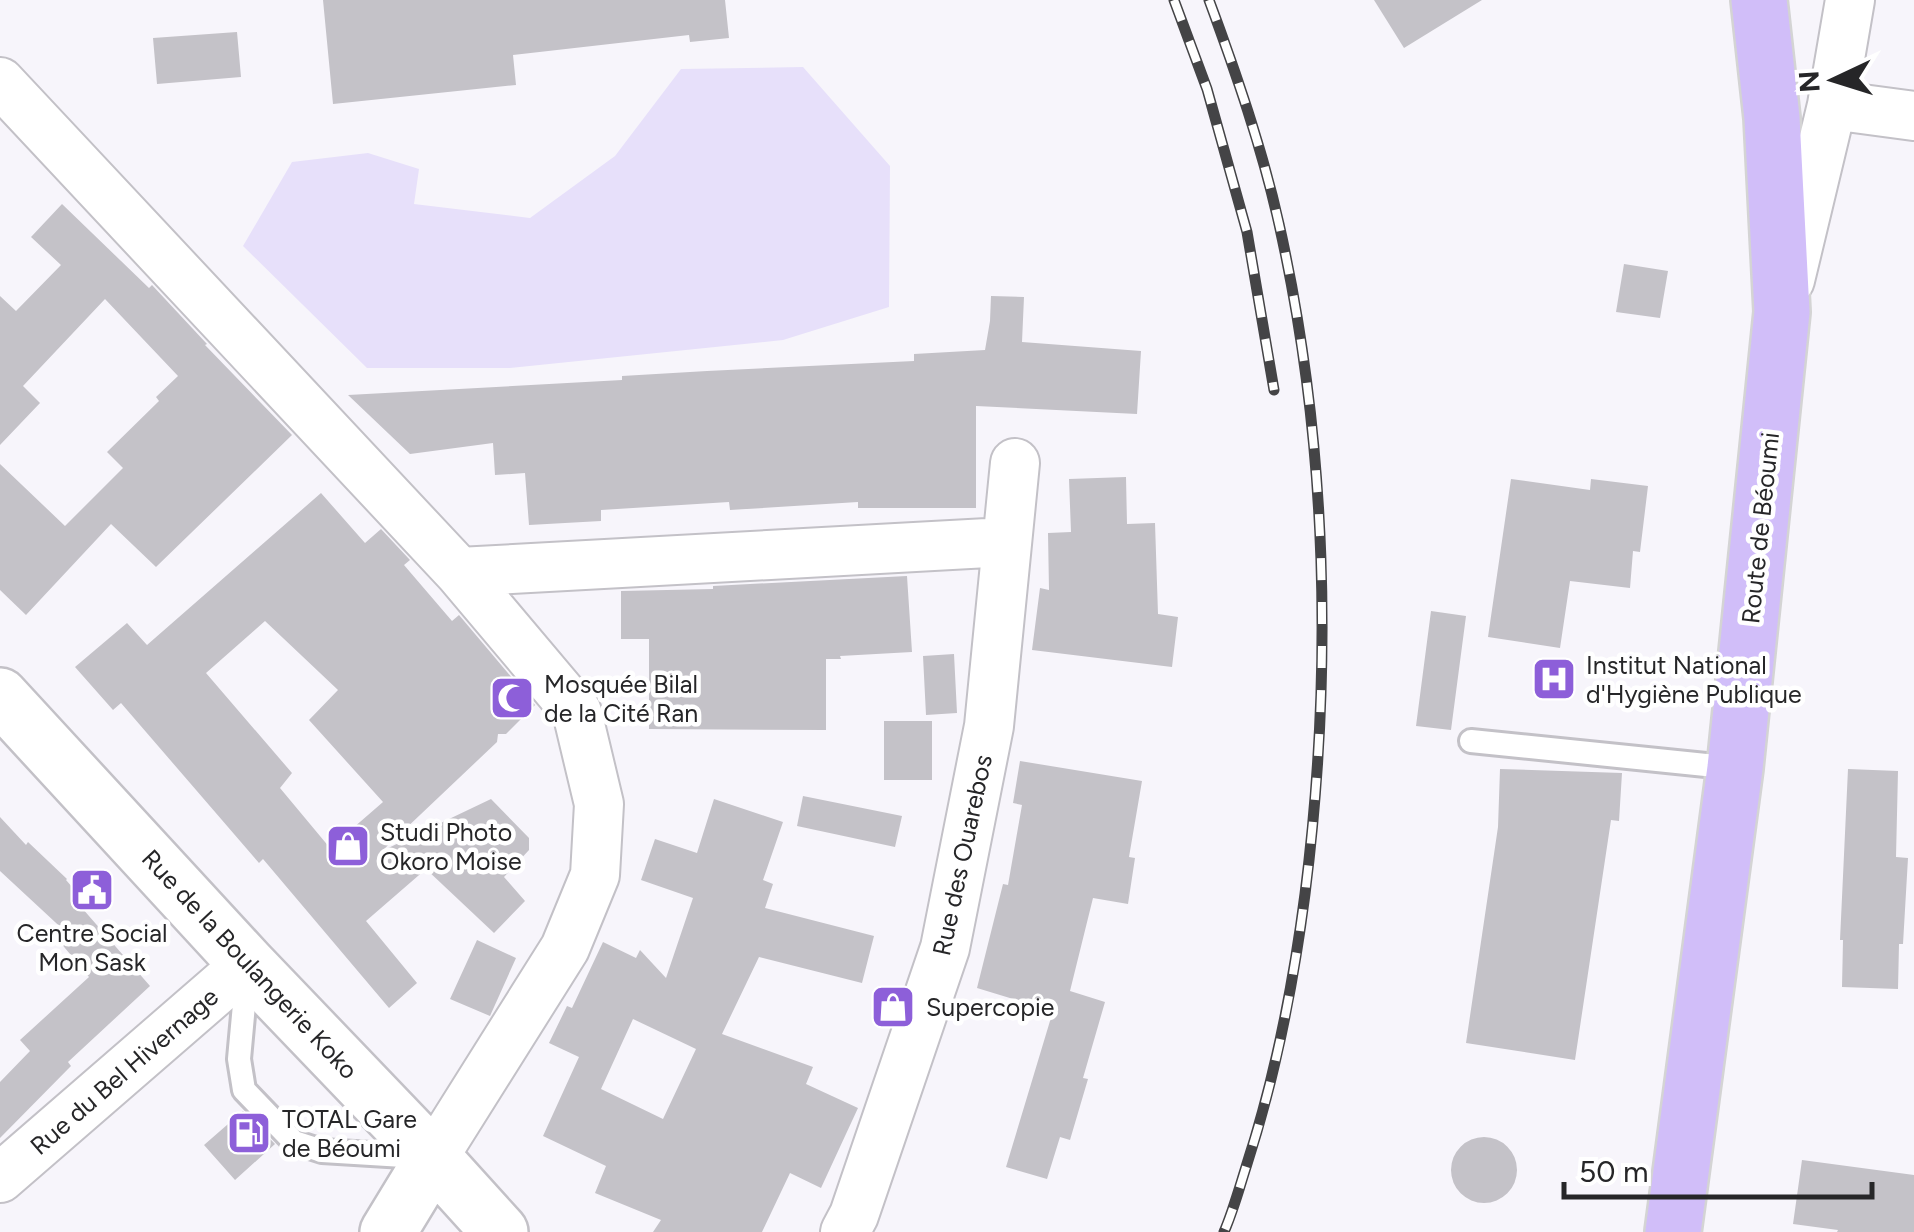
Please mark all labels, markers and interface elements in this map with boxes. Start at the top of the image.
north arrow [1784,30,1884,130]
text: N [1791,70,1827,94]
street label: Route de Béoumi [1735,431,1785,625]
place label: Institut National d'Hygiène Publique [1586,650,1802,709]
hospital icon: Institut National d'Hygiène Publique [1531,656,1577,702]
place label: Mosquée Bilal de la Cité Ran [544,669,698,728]
mosque icon: Mosquée Bilal de la Cité Ran [489,675,535,721]
street label: Rue des Ouarebos [926,752,998,958]
place label: Studi Photo Okoro Moise [380,817,522,876]
shop icon: Studi Photo Okoro Moise [325,823,371,869]
street label: Rue de la Boulangerie Koko [136,843,364,1085]
public building icon: Centre Social Mon Sask [69,867,115,913]
place label: Centre Social Mon Sask [17,918,167,977]
street label: Rue du Bel Hivernage [24,981,224,1161]
shop icon: Supercopie [870,984,916,1030]
place label: Supercopie [926,992,1054,1022]
place label: TOTAL Gare de Béoumi [282,1104,417,1163]
fuel station icon: TOTAL Gare de Béoumi [226,1110,272,1156]
scale bar [1564,1137,1872,1199]
text: 50 m [1579,1153,1648,1190]

